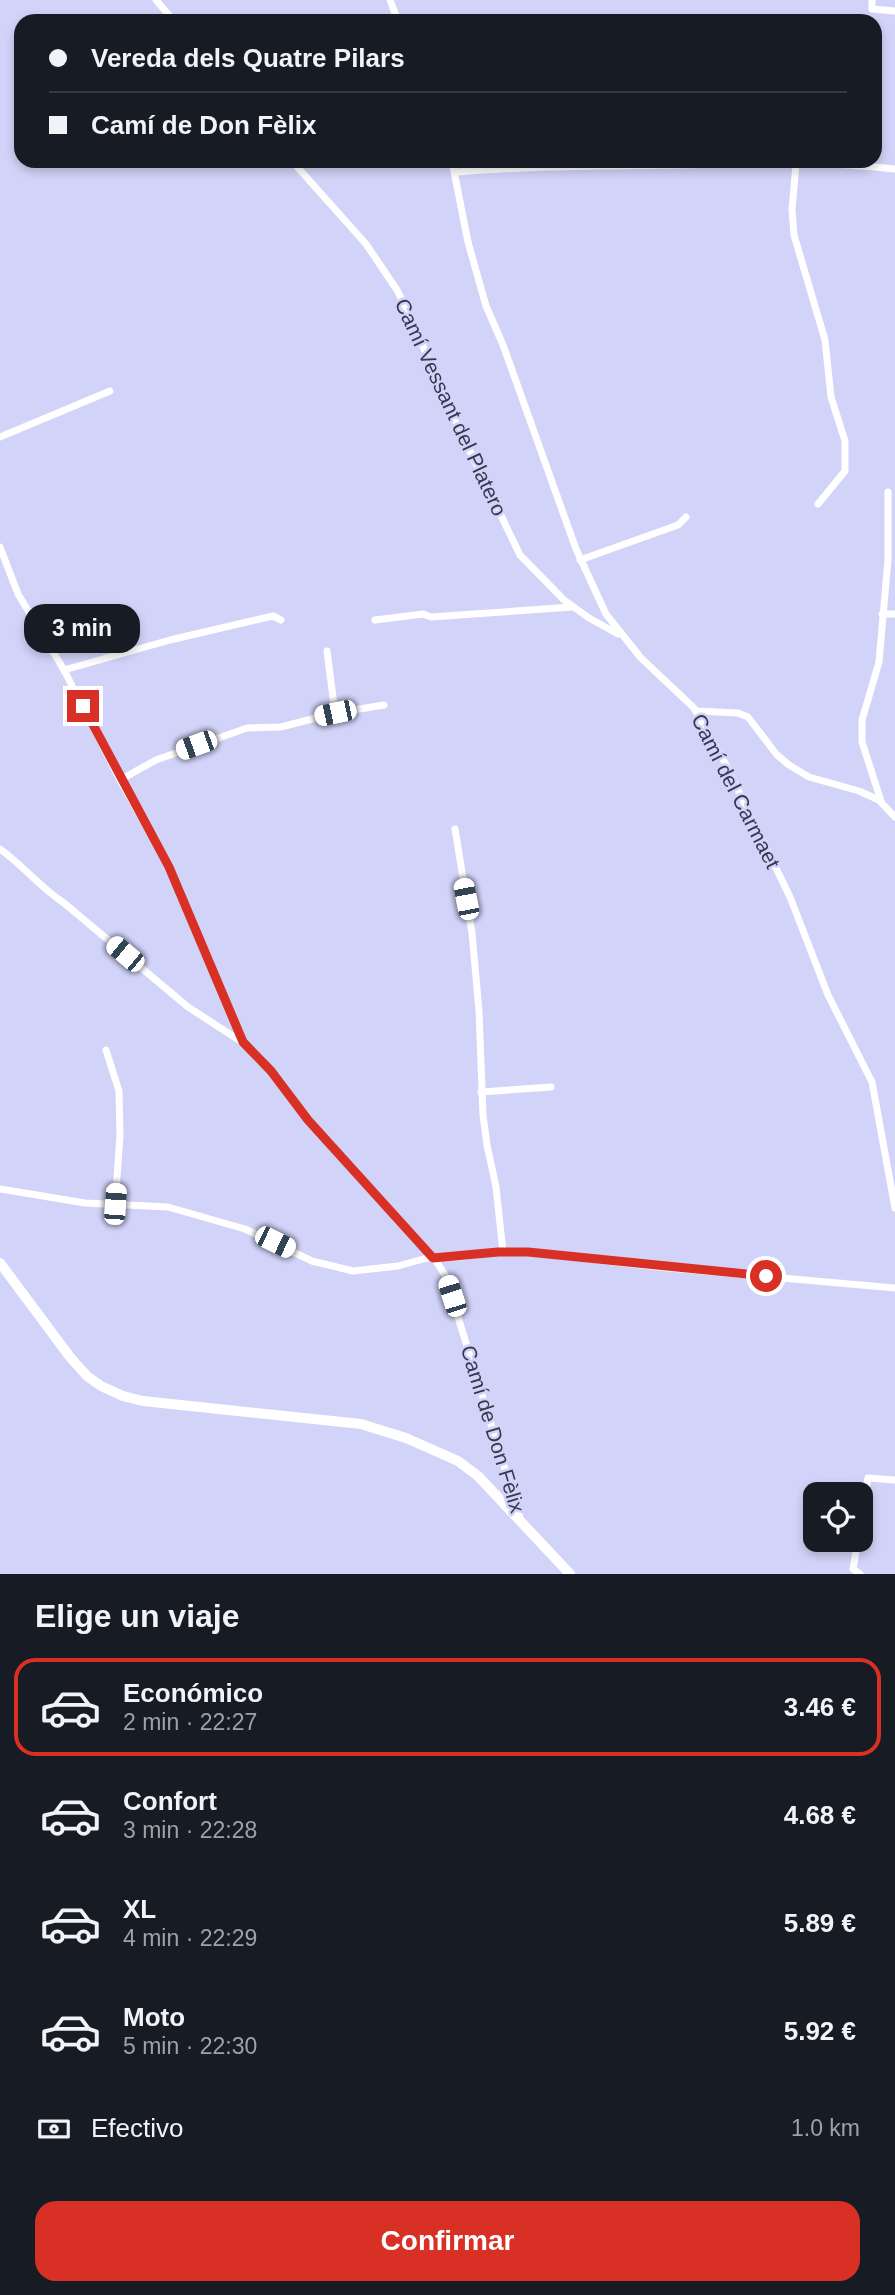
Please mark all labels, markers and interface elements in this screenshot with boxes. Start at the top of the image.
text: Vereda dels Quatre Pilars [91,43,405,73]
text: Camí de Don Fèlix [91,110,316,140]
street label: Camí Vessant del Platero [391,295,511,519]
callout: 3 min [25,604,141,654]
text: 3 min [52,615,112,641]
route end [67,690,99,722]
car [313,698,358,728]
street label: Camí del Carmaet [687,710,785,872]
car [173,728,220,762]
car [452,876,481,922]
car [103,932,148,976]
car [104,1182,127,1226]
car [252,1223,299,1261]
route start [750,1260,782,1292]
car [436,1273,469,1319]
street label: Camí de Don Fèlix [457,1342,530,1516]
map controls [803,1482,873,1552]
button: locate [803,1482,873,1552]
text: Elige un viaje [35,1598,240,1634]
icon: car [39,1676,102,1739]
text: Económico [123,1678,263,1708]
text: 3.46 € [784,1692,856,1722]
text: 2 min · 22:27 [123,1709,257,1735]
icon: car [39,1784,102,1847]
text: Confort [123,1786,217,1816]
text: 4.68 € [784,1800,856,1830]
text: 3 min · 22:28 [123,1817,257,1843]
icon: car [39,1892,102,1955]
text: XL [123,1894,156,1924]
text: 5.89 € [784,1908,856,1938]
text: 4 min · 22:29 [123,1925,257,1951]
icon: car [39,2000,102,2063]
text: Moto [123,2002,185,2032]
text: 5.92 € [784,2016,856,2046]
text: 5 min · 22:30 [123,2033,257,2059]
icon: cash [35,2110,73,2148]
text: Efectivo [91,2113,184,2143]
text: 1.0 km [791,2115,860,2141]
button: Confirmar [35,2201,860,2281]

